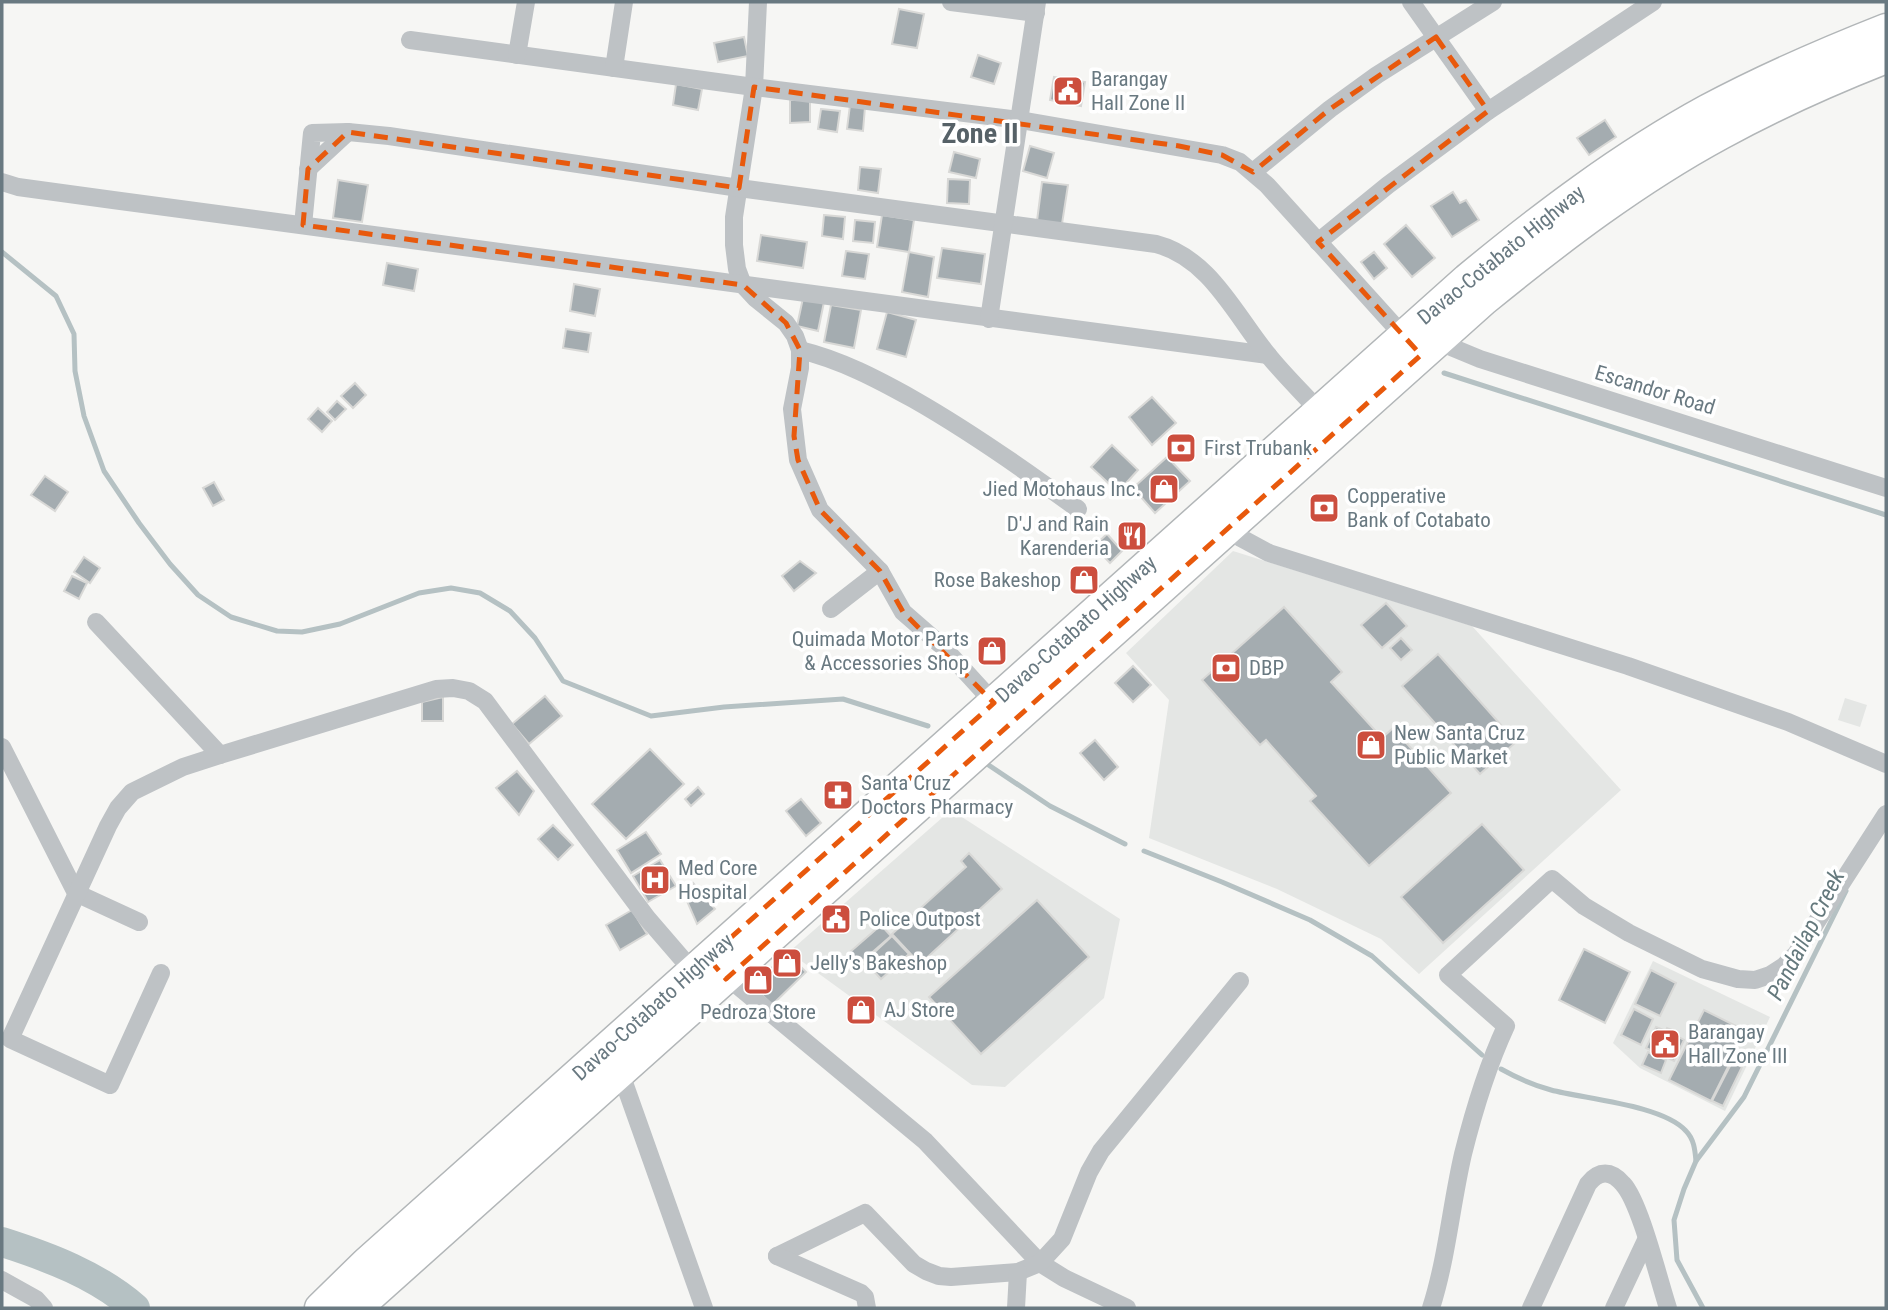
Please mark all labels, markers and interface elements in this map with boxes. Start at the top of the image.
place label: Barangay Hall Zone II [1091,67,1185,115]
public building icon: Barangay Hall Zone II [1051,74,1085,108]
district label: Zone II [941,117,1019,150]
street label: Davao-Cotabato Highway [1413,180,1589,330]
street label: Escandor Road [1592,360,1718,420]
bank icon: First Trubank [1164,431,1198,465]
place label: First Trubank [1204,436,1313,460]
shop icon: Jied Motohaus Inc. [1147,472,1181,506]
place label: Jied Motohaus Inc. [983,477,1141,501]
place label: Copperative Bank of Cotabato [1347,484,1491,532]
bank icon: Copperative Bank of Cotabato [1307,491,1341,525]
place label: D'J and Rain Karenderia [1007,512,1109,560]
restaurant icon: D'J and Rain Karenderia [1115,519,1149,553]
street label: Davao-Cotabato Highway [991,550,1161,707]
shop icon: Rose Bakeshop [1067,563,1101,597]
place label: Rose Bakeshop [934,568,1061,592]
place label: Quimada Motor Parts & Accessories Shop [792,627,969,675]
shop icon: Quimada Motor Parts & Accessories Shop [975,634,1009,668]
bank icon: DBP [1209,651,1243,685]
place label: DBP [1249,656,1284,680]
place label: New Santa Cruz Public Market [1394,721,1525,769]
shop icon: New Santa Cruz Public Market [1354,728,1388,762]
place label: Santa Cruz Doctors Pharmacy [861,771,1013,819]
pharmacy icon: Santa Cruz Doctors Pharmacy [821,778,855,812]
place label: Med Core Hospital [678,856,758,904]
hospital icon: Med Core Hospital [638,863,672,897]
water label: Pandailap Creek [1762,864,1851,1005]
public building icon: Police Outpost [819,902,853,936]
place label: Police Outpost [859,907,981,931]
street label: Davao-Cotabato Highway [568,928,738,1085]
shop icon: Jelly's Bakeshop [770,946,804,980]
place label: Jelly's Bakeshop [810,951,947,975]
shop icon: Pedroza Store [741,963,775,997]
shop icon: AJ Store [844,993,878,1027]
place label: AJ Store [884,998,955,1022]
place label: Pedroza Store [700,1000,816,1024]
place label: Barangay Hall Zone III [1688,1020,1787,1068]
public building icon: Barangay Hall Zone III [1648,1027,1682,1061]

